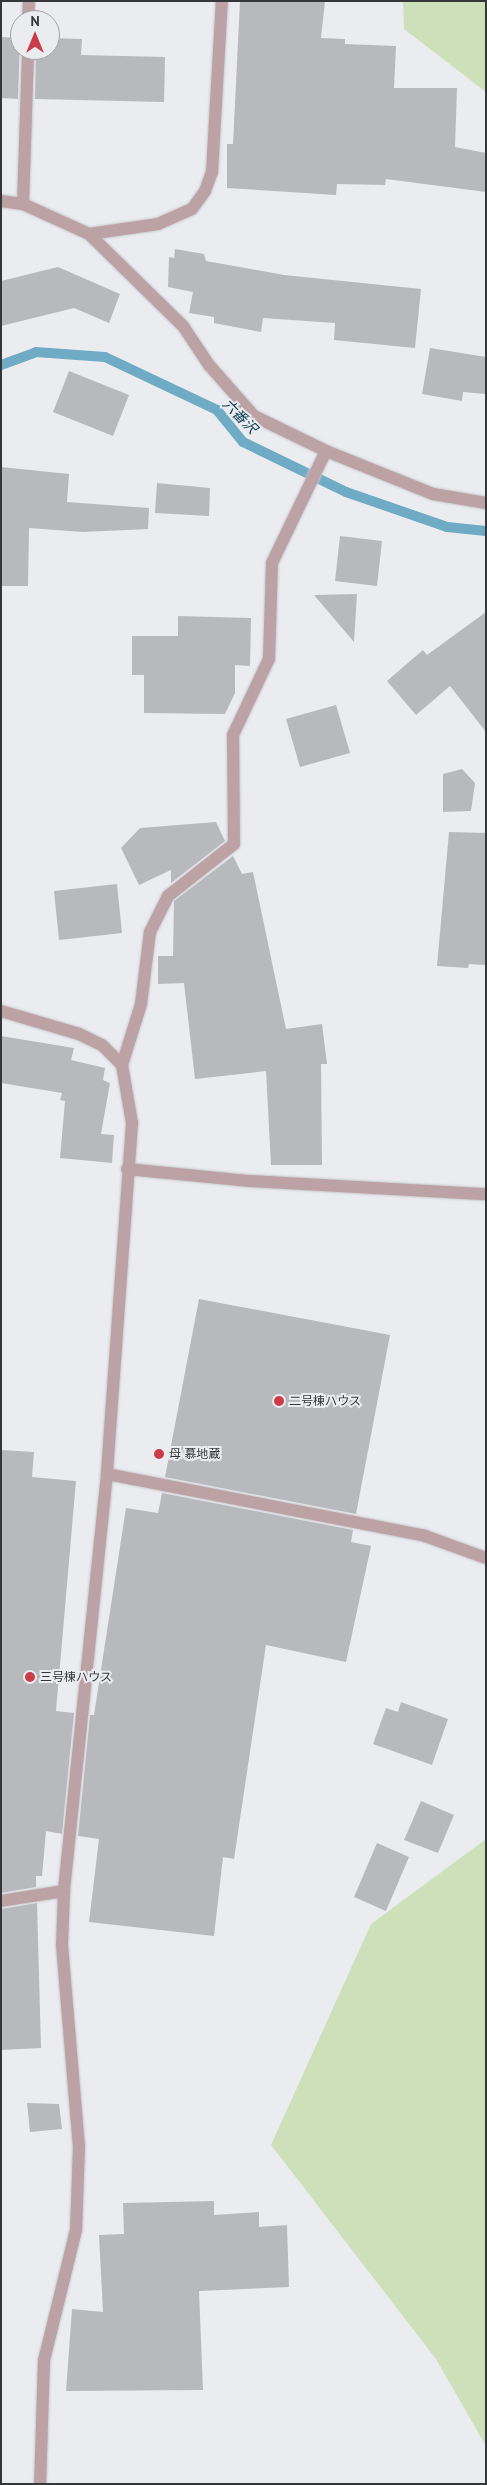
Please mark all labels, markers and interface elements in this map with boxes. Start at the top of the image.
north arrow [10,10,60,60]
text: N [30,12,40,30]
water label: 六番沢 [219,395,261,437]
place label: 二号棟ハウス [289,1394,361,1408]
marker: 二号棟ハウス [273,1395,285,1407]
place label: 母 慕地蔵 [169,1447,220,1461]
marker: 母 慕地蔵 [153,1448,165,1460]
place label: 三号棟ハウス [40,1670,112,1684]
marker: 三号棟ハウス [24,1671,36,1683]

